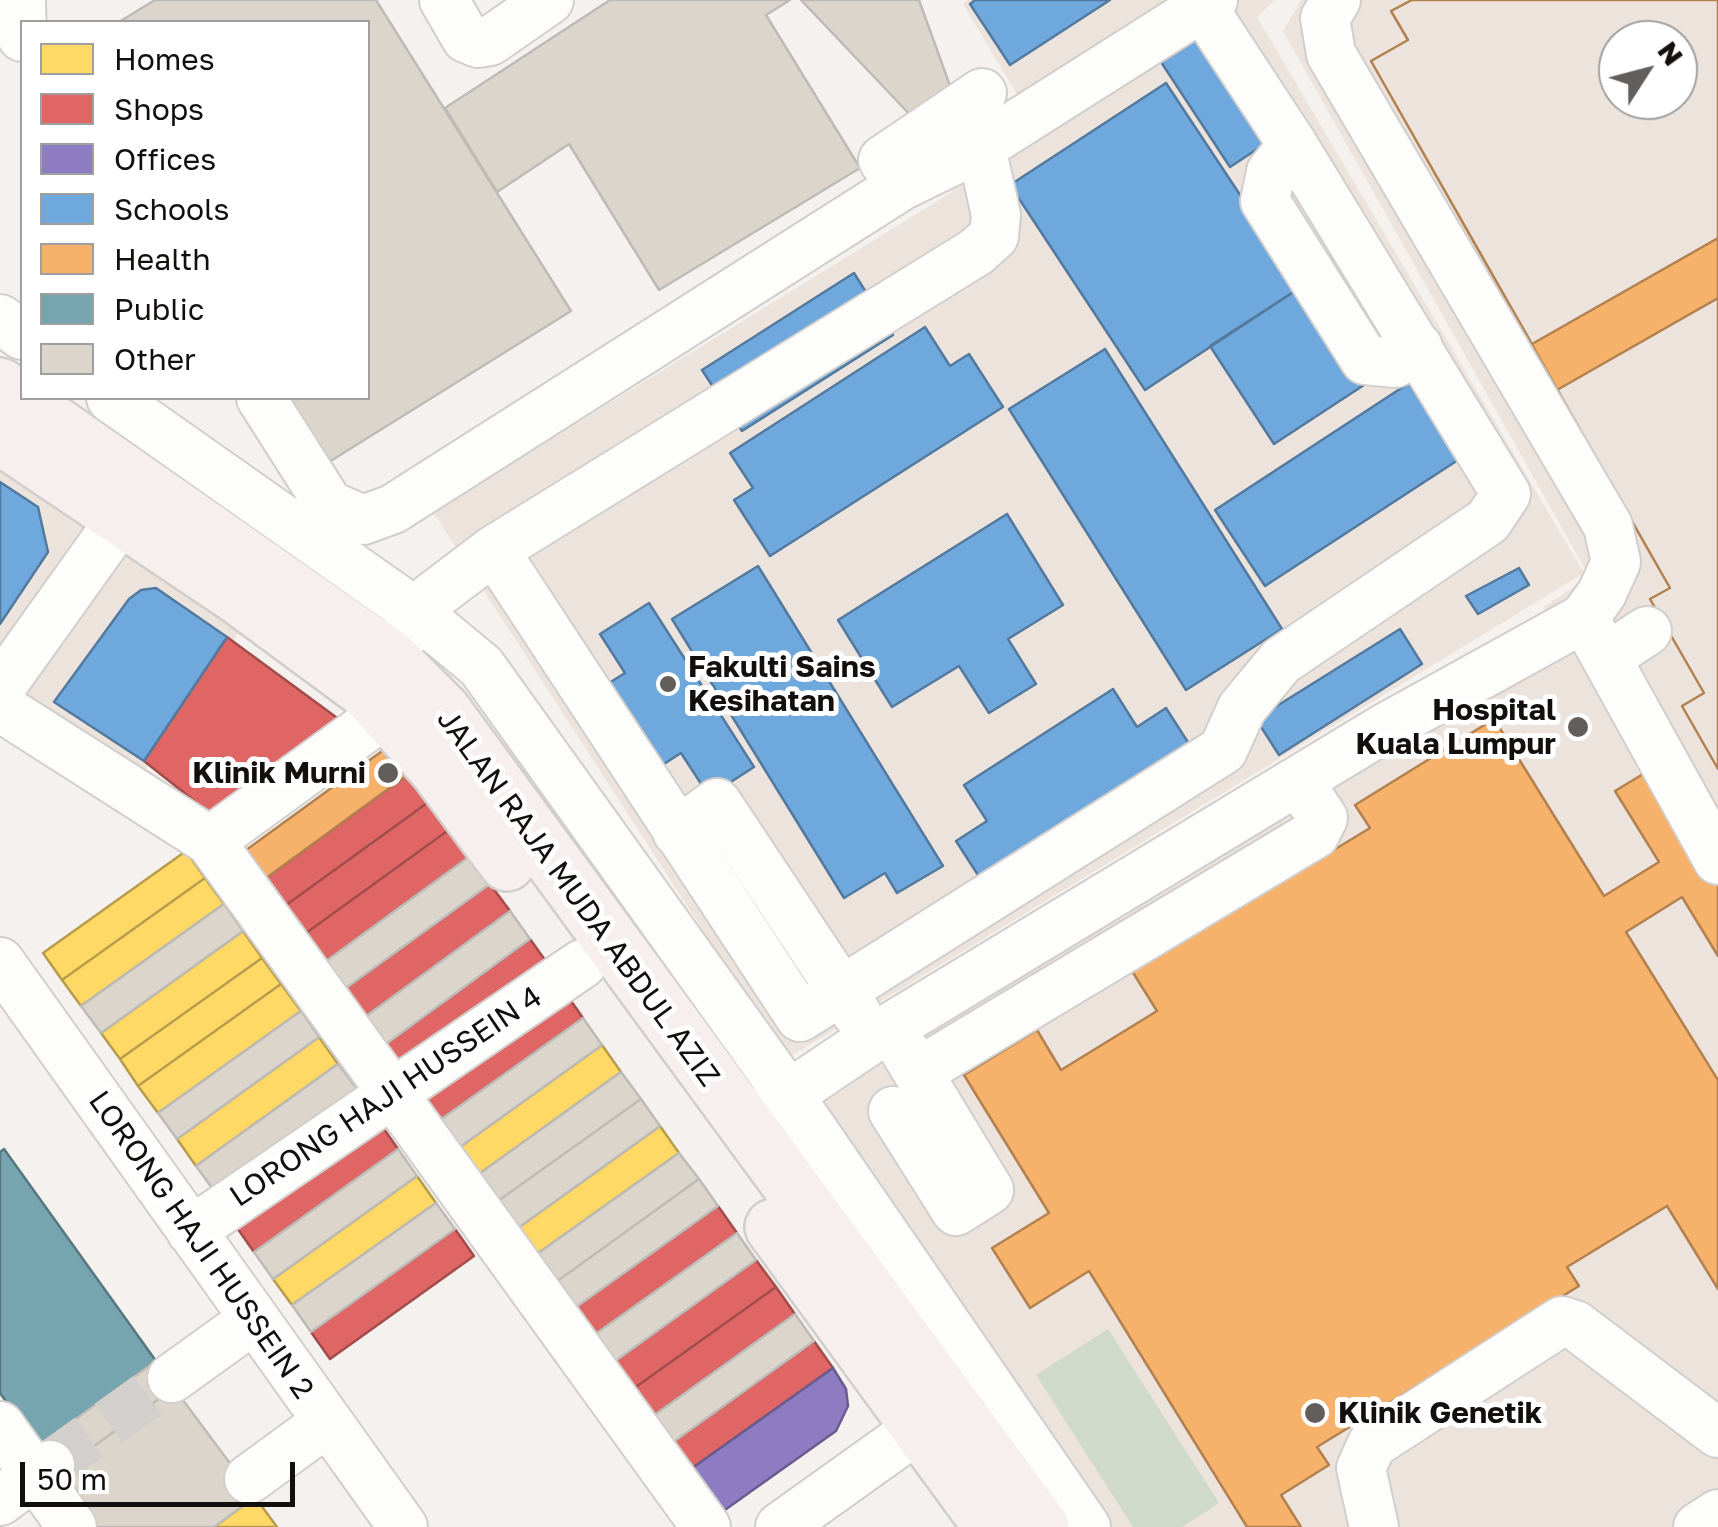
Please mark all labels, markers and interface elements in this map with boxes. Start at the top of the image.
legend [20,20,370,400]
north arrow [1598,20,1698,120]
text: N [1651,35,1691,72]
text: Homes [114,41,215,77]
text: Shops [114,91,204,127]
text: Offices [114,141,216,177]
text: Schools [114,191,230,227]
text: Health [114,241,211,277]
text: Public [114,291,204,327]
text: Other [114,341,196,377]
place label: Fakulti Sains Kesihatan [688,649,876,720]
marker: Fakulti Sains Kesihatan [657,673,679,695]
place label: Hospital Kuala Lumpur [1356,692,1556,762]
street label: JALAN RAJA MUDA ABDUL AZIZ [429,702,727,1094]
marker: Hospital Kuala Lumpur [1565,714,1591,740]
place label: Klinik Murni [192,755,366,791]
marker: Klinik Murni [375,760,401,786]
street label: LORONG HAJI HUSSEIN 4 [223,979,549,1215]
street label: LORONG HAJI HUSSEIN 2 [81,1084,321,1406]
place label: Klinik Genetik [1338,1395,1542,1431]
marker: Klinik Genetik [1302,1400,1328,1426]
scale bar [25,1442,300,1504]
text: 50 m [37,1461,107,1497]

